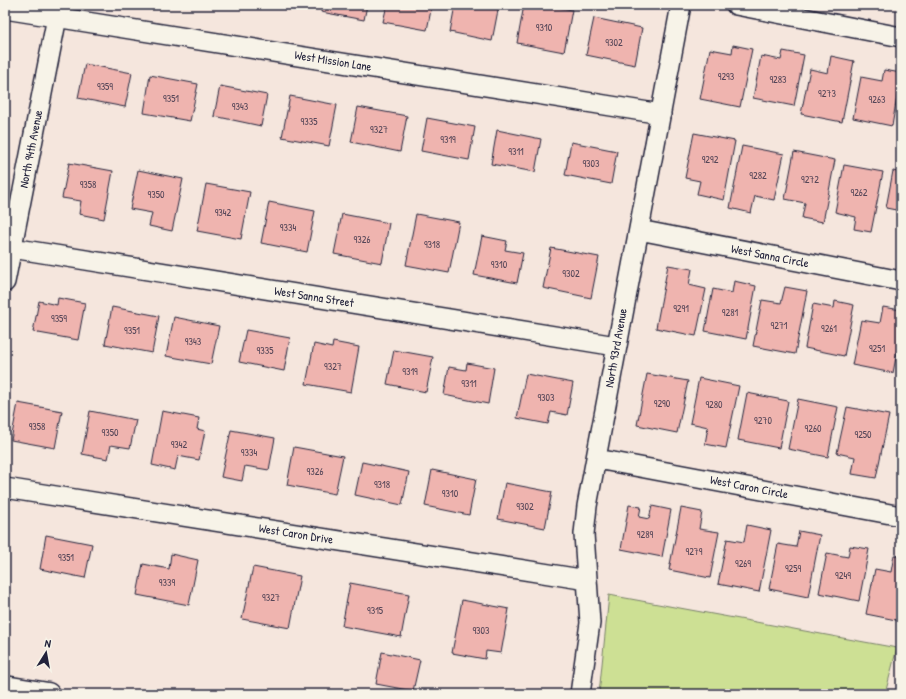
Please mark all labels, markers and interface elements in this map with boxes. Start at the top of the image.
house number: 9310 [536,21,553,34]
house number: 9302 [605,36,623,49]
street label: West Mission Lane [293,46,373,75]
house number: 9293 [718,70,735,83]
house number: 9283 [769,73,787,86]
house number: 9359 [97,80,113,93]
house number: 9273 [818,87,836,100]
house number: 9351 [163,92,179,105]
house number: 9263 [869,93,886,106]
house number: 9343 [232,100,249,113]
street label: North 94th Avenue [15,108,46,189]
house number: 9335 [301,115,318,128]
house number: 9327 [370,123,388,136]
house number: 9319 [440,133,456,146]
house number: 9311 [508,145,524,158]
house number: 9292 [702,153,719,166]
house number: 9303 [582,157,600,170]
house number: 9282 [749,169,767,182]
house number: 9272 [801,173,819,186]
house number: 9358 [80,178,96,191]
house number: 9262 [850,186,868,199]
house number: 9350 [148,188,165,201]
house number: 9342 [215,206,232,219]
house number: 9334 [280,221,296,234]
house number: 9326 [354,233,370,246]
house number: 9318 [424,238,440,251]
street label: West Sanna Circle [730,240,811,271]
house number: 9310 [491,258,508,271]
house number: 9302 [562,267,580,280]
street label: West Sanna Street [273,282,356,311]
house number: 9291 [673,302,689,315]
house number: 9281 [722,306,739,319]
street label: North 93rd Avenue [600,307,631,389]
house number: 9359 [51,312,67,325]
house number: 9271 [771,319,788,332]
house number: 9261 [821,322,837,335]
house number: 9351 [124,324,140,337]
house number: 9343 [185,335,202,348]
house number: 9251 [869,342,885,355]
house number: 9335 [257,344,274,357]
house number: 9327 [324,360,342,373]
house number: 9319 [402,365,418,378]
house number: 9311 [461,377,477,390]
house number: 9303 [537,391,555,404]
house number: 9290 [654,397,671,410]
house number: 9280 [705,398,723,411]
house number: 9270 [754,414,772,427]
house number: 9358 [29,420,45,433]
house number: 9260 [805,422,822,435]
house number: 9350 [102,426,119,439]
house number: 9250 [854,428,872,441]
house number: 9342 [171,438,188,451]
house number: 9334 [241,446,257,459]
house number: 9326 [307,465,323,478]
street label: West Caron Circle [709,471,790,502]
house number: 9318 [374,478,390,491]
house number: 9310 [442,487,459,500]
house number: 9302 [516,500,534,513]
street label: West Caron Drive [258,519,335,548]
house number: 9289 [637,528,654,541]
house number: 9279 [686,545,703,558]
house number: 9351 [58,551,74,564]
house number: 9269 [735,557,751,570]
house number: 9259 [785,562,801,575]
house number: 9249 [835,569,851,582]
house number: 9339 [159,576,175,589]
house number: 9327 [262,591,280,604]
house number: 9315 [367,604,384,617]
house number: 9303 [472,624,490,637]
north arrow [26,633,66,673]
text: N [44,636,52,651]

